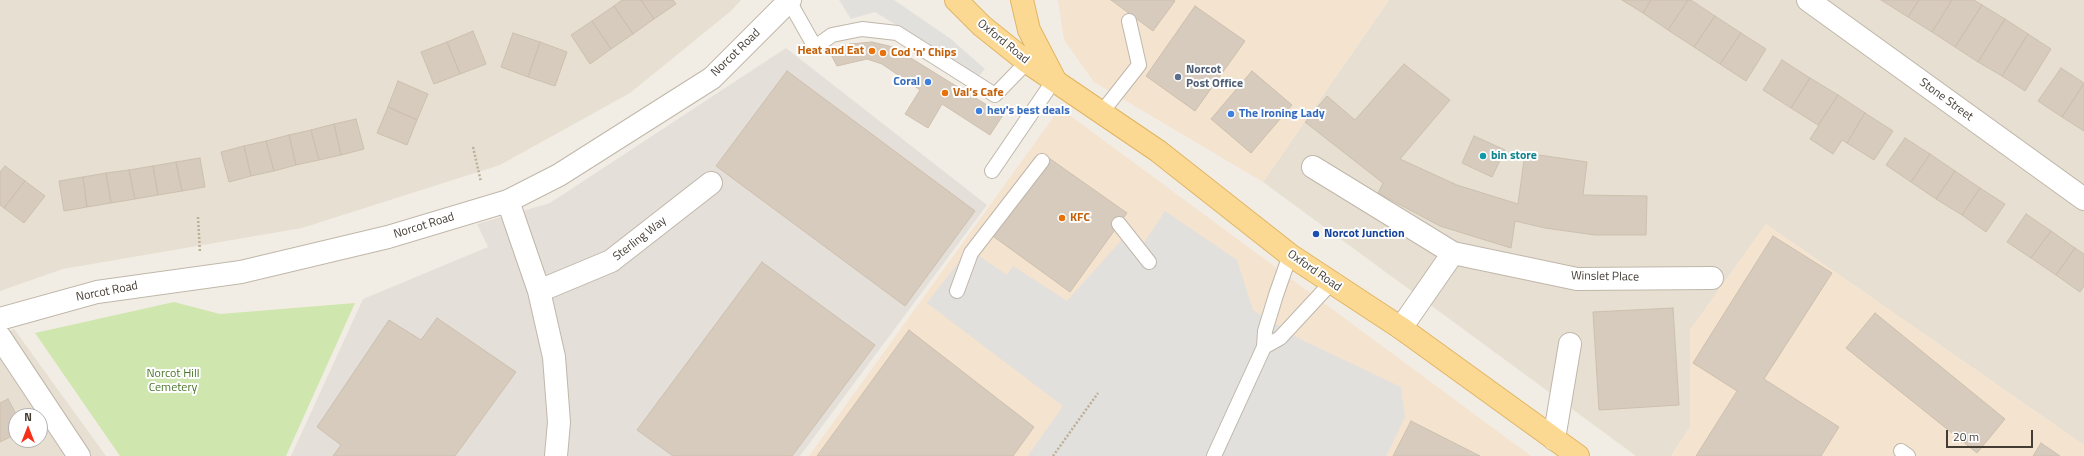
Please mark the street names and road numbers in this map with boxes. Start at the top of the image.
street label: Oxford Road [974,17,1032,67]
street label: Norcot Road [708,26,764,80]
street label: Stone Street [1916,76,1976,124]
street label: Norcot Road [392,210,456,242]
street label: Sterling Way [610,214,670,264]
street label: Oxford Road [1284,247,1344,295]
street label: Winslet Place [1571,269,1639,285]
street label: Norcot Road [75,279,139,305]

